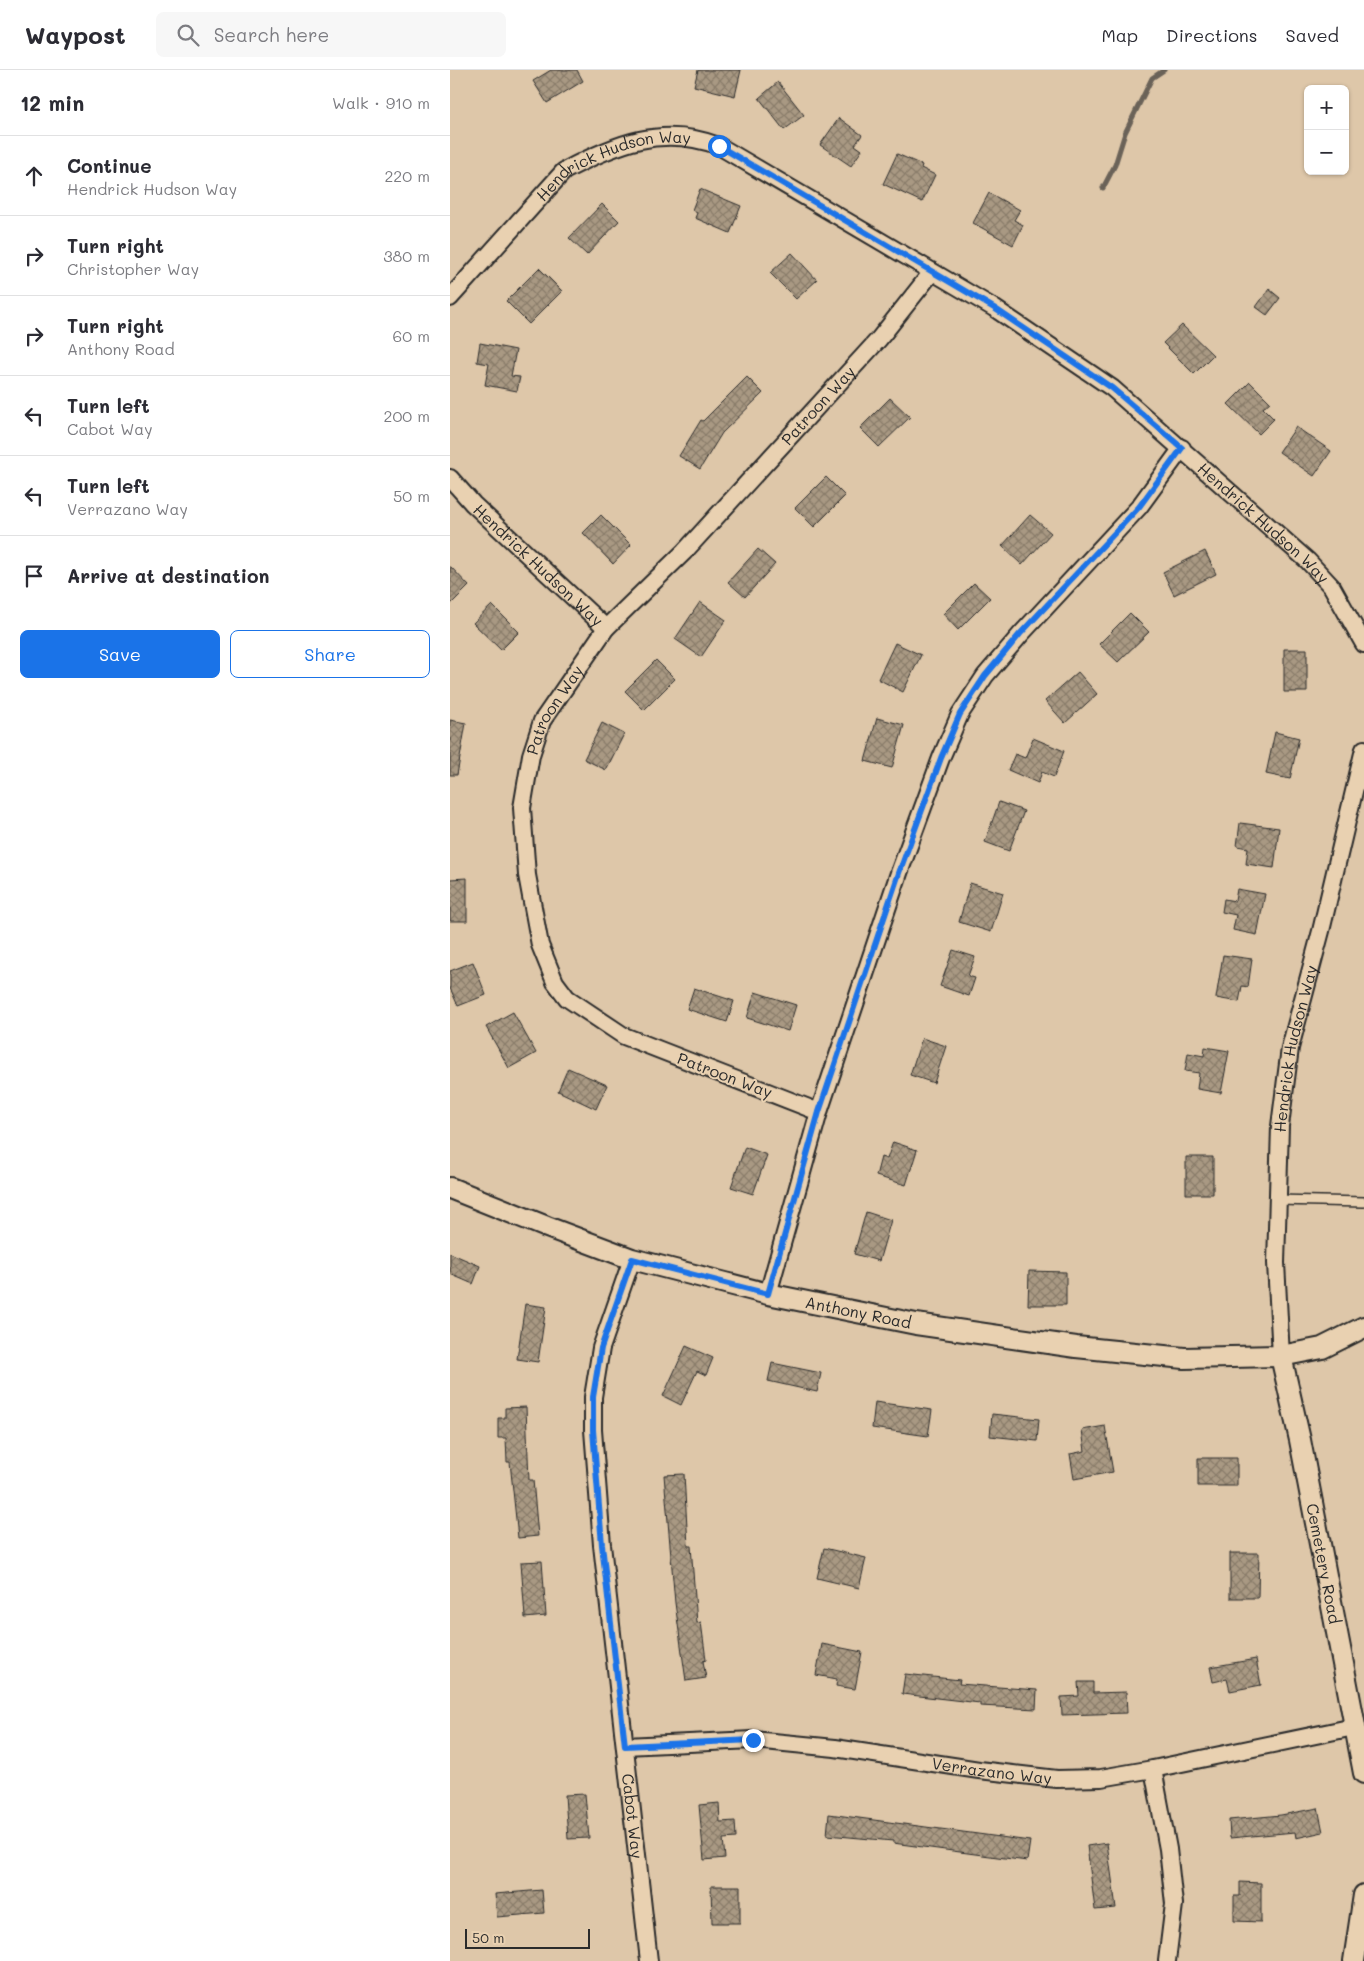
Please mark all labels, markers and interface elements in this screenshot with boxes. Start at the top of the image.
search box [156,12,506,57]
text: Waypost [25,19,126,50]
icon: search [174,21,202,49]
text: Search here [214,22,329,47]
text: Map [1101,23,1138,47]
text: Directions [1166,23,1258,47]
text: Saved [1286,23,1339,47]
map controls [1304,85,1349,175]
button: + [1304,85,1349,130]
text: 12 min [20,89,84,116]
text: Walk · 910 m [332,92,430,113]
street label: Hendrick Hudson Way [531,125,692,205]
button: − [1304,130,1349,175]
route start [708,135,731,158]
text: Continue [67,153,152,178]
icon: ahead [20,162,48,190]
text: 220 m [384,165,430,186]
text: Hendrick Hudson Way [67,178,237,199]
text: Turn right [67,233,164,258]
icon: right [20,242,48,270]
text: 380 m [383,245,430,266]
text: Christopher Way [67,258,199,279]
text: Turn right [67,313,164,338]
icon: right [20,322,48,350]
text: 60 m [393,325,430,346]
text: Anthony Road [67,338,175,359]
street label: Patroon Way [776,361,859,449]
text: Turn left [67,393,150,418]
icon: left [20,402,48,430]
text: 200 m [383,405,430,426]
text: Cabot Way [67,418,153,439]
street label: Hendrick Hudson Way [1194,458,1334,587]
text: Turn left [67,473,150,498]
icon: left [20,482,48,510]
text: 50 m [393,485,430,506]
text: Verrazano Way [67,498,188,519]
street label: Hendrick Hudson Way [469,499,608,630]
icon: arrive [20,562,48,590]
text: Arrive at destination [67,563,270,588]
button: Save [20,630,220,678]
button: Share [230,630,430,678]
street label: Patroon Way [521,661,587,757]
street label: Hendrick Hudson Way [1269,963,1322,1133]
street label: Patroon Way [675,1047,776,1102]
street label: Anthony Road [804,1291,913,1333]
street label: Cemetery Road [1302,1501,1346,1626]
route end [742,1729,765,1752]
street label: Verrazano Way [930,1752,1053,1788]
street label: Cabot Way [618,1772,648,1860]
scale bar [465,1926,590,1949]
text: 50 m [472,1928,504,1947]

